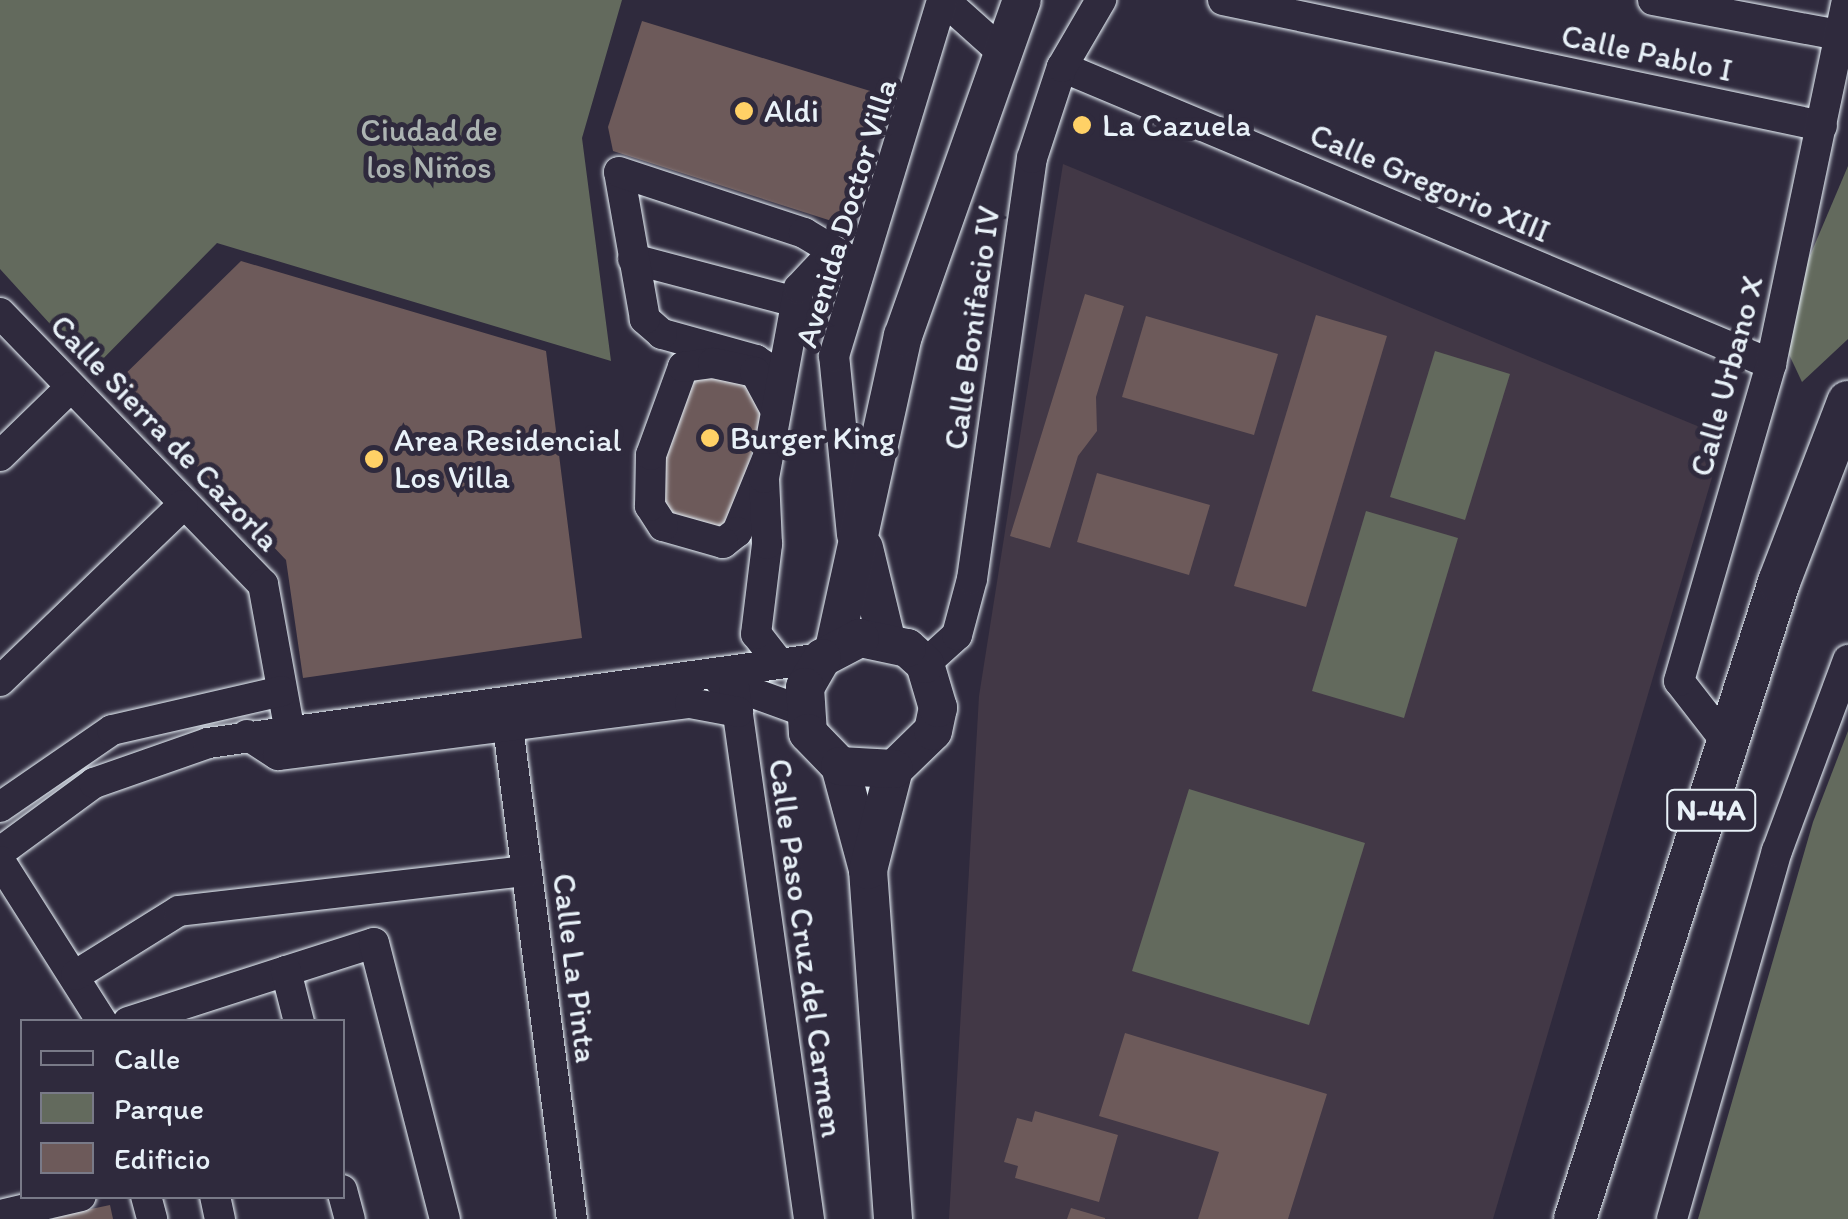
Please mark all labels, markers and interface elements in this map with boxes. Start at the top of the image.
street label: Calle Pablo I [1559,16,1735,90]
street label: Avenida Doctor Villa [787,74,905,352]
place label: Aldi [764,92,819,130]
marker: Aldi [733,100,755,122]
place label: La Cazuela [1102,106,1253,144]
park label: Ciudad de los Niños [360,112,498,187]
marker: La Cazuela [1071,114,1093,136]
street label: Calle Gregorio XIII [1304,115,1556,251]
street label: Calle Bonifacio IV [936,203,1008,453]
street label: Calle Urbano X [1682,271,1772,481]
street label: Calle Sierra de Cazorla [42,307,288,559]
place label: Burger King [730,419,895,457]
place label: Area Residencial Los Villa [394,422,621,497]
marker: Burger King [699,427,721,449]
marker: Area Residencial Los Villa [363,448,385,470]
street label: Calle Paso Cruz del Carmen [761,757,851,1139]
road number: N-4A [1666,785,1756,835]
street label: Calle La Pinta [544,871,606,1065]
legend [20,1019,345,1199]
text: Calle [114,1040,180,1077]
text: Parque [114,1090,204,1127]
text: Edificio [114,1140,210,1177]

